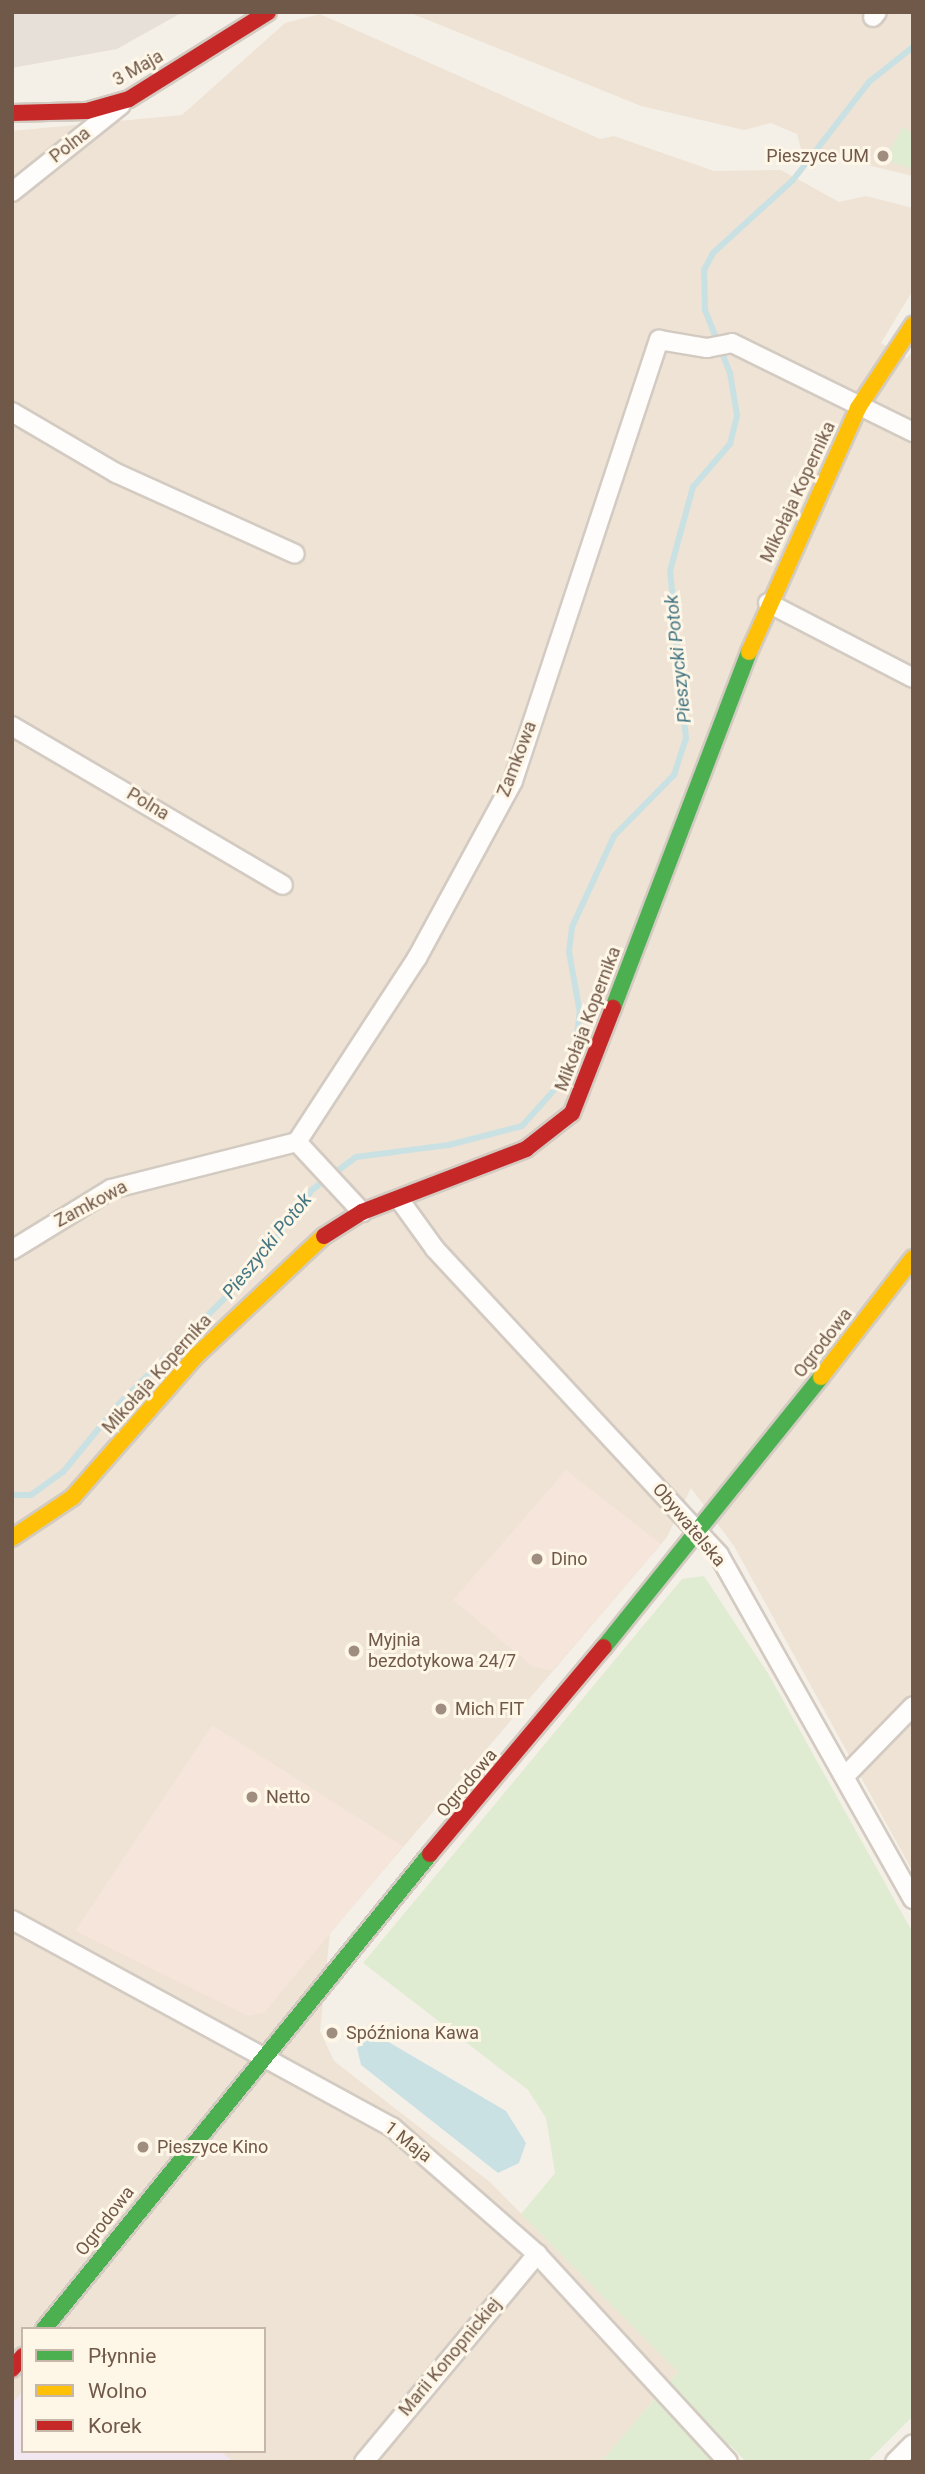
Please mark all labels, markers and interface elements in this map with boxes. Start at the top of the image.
street label: 3 Maja [109,45,167,91]
street label: Polna [45,122,95,168]
place label: Pieszyce UM [766,145,869,167]
marker: Pieszyce UM [875,148,891,164]
street label: Mikołaja Kopernika [756,418,840,566]
water label: Pieszycki Potok [660,594,696,724]
street label: Zamkowa [493,718,541,800]
street label: Polna [123,783,173,825]
street label: Mikołaja Kopernika [551,944,625,1094]
street label: Zamkowa [51,1176,131,1232]
water label: Pieszycki Potok [218,1189,316,1303]
street label: Ogrodowa [789,1304,857,1382]
street label: Mikołaja Kopernika [98,1310,216,1438]
street label: Obywatelska [648,1479,730,1571]
place label: Dino [551,1548,587,1570]
marker: Dino [529,1551,545,1567]
place label: Myjnia bezdotykowa 24/7 [368,1630,516,1672]
marker: Myjnia bezdotykowa 24/7 [346,1643,362,1659]
place label: Mich FIT [455,1698,524,1720]
marker: Mich FIT [433,1701,449,1717]
street label: Ogrodowa [432,1744,502,1822]
place label: Netto [266,1786,310,1808]
marker: Netto [244,1789,260,1805]
place label: Spóźniona Kawa [346,2022,479,2044]
marker: Spóźniona Kawa [324,2025,340,2041]
street label: 1 Maja [380,2117,436,2167]
place label: Pieszyce Kino [157,2136,268,2158]
marker: Pieszyce Kino [135,2139,151,2155]
street label: Ogrodowa [71,2182,139,2260]
street label: Marii Konopnickiej [394,2294,506,2420]
legend [21,2327,266,2453]
text: Płynnie [88,2344,156,2368]
text: Wolno [88,2379,147,2403]
text: Korek [88,2414,142,2438]

